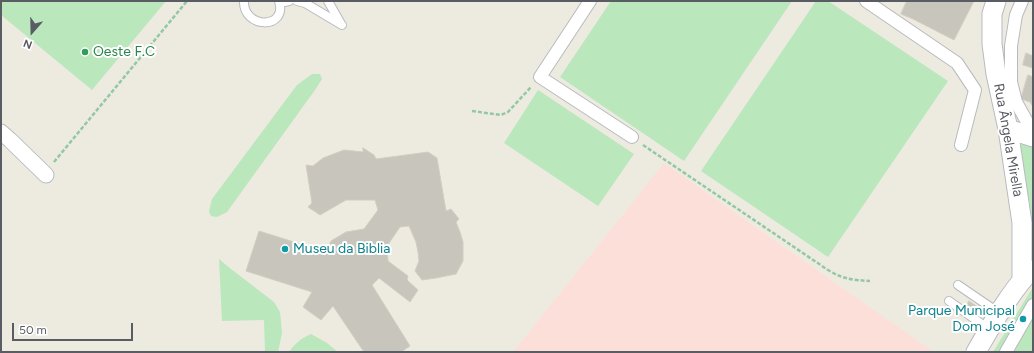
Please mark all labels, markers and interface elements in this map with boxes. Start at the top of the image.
north arrow [12,12,52,52]
text: N [22,36,34,51]
place label: Oeste F.C [93,44,155,60]
marker: Oeste F.C [80,47,90,57]
street label: Rua Ângela Mirella [990,82,1026,198]
place label: Museu da Biblia [293,241,390,257]
marker: Museu da Biblia [280,244,290,254]
place label: Parque Municipal Dom José [908,303,1015,336]
marker: Parque Municipal Dom José [1018,314,1028,324]
scale bar [14,315,135,341]
text: 50 m [19,323,47,337]

